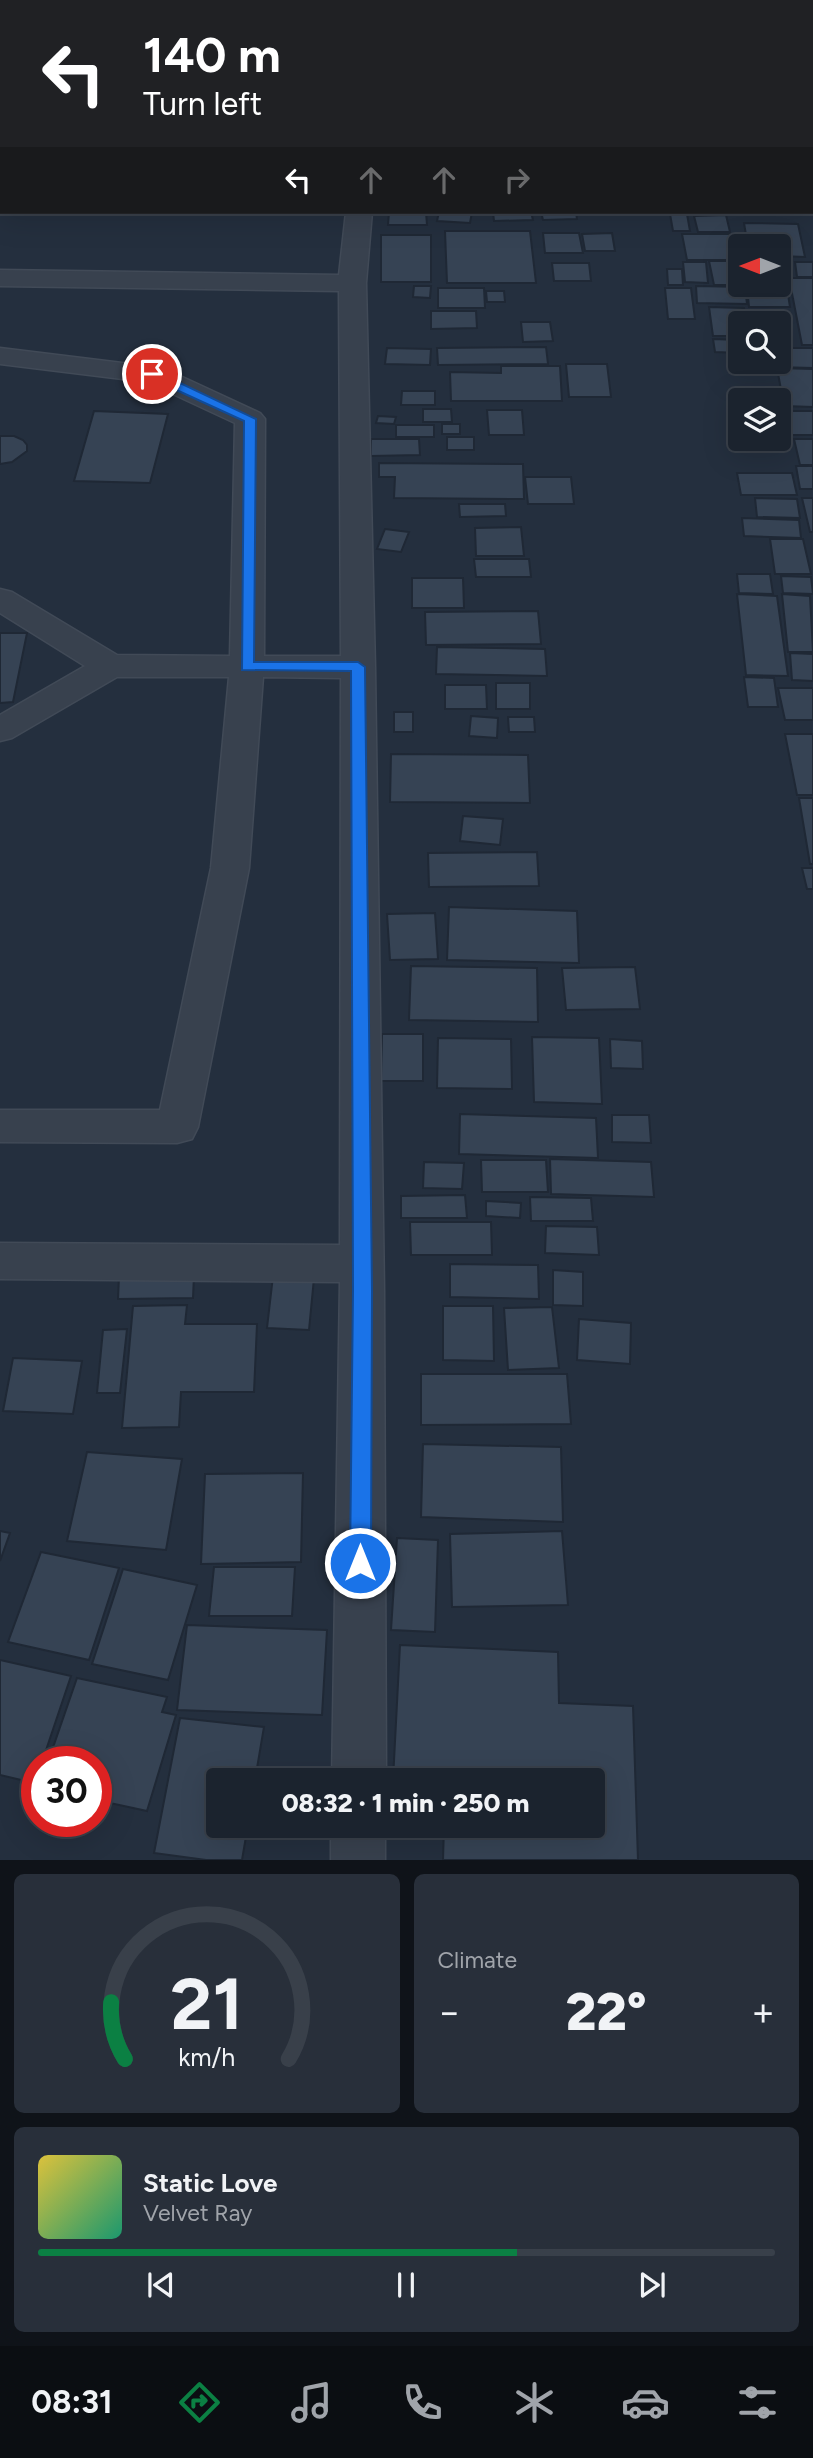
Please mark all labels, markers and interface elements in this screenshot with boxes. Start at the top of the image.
text: 140 m [143,25,281,84]
icon: left [28,28,119,119]
text: Turn left [143,85,262,123]
icon: left [279,161,317,199]
icon: ahead [352,161,390,199]
icon: ahead [425,161,463,199]
icon: right [498,161,536,199]
north arrow [728,234,791,298]
map controls [728,234,791,451]
button: search [728,311,791,374]
pin [122,344,182,404]
icon: arrive [133,355,171,393]
button: layers [728,388,791,451]
position arrow [323,1526,397,1600]
speed limit sign: 30 [21,1746,112,1837]
text: 08:32 · 1 min · 250 m [282,1787,529,1819]
text: Climate [438,1946,517,1974]
text: 21 [170,1961,243,2048]
text: 22° [566,1981,647,2043]
text: − [438,1989,461,2035]
text: + [751,1989,775,2035]
text: km/h [178,2042,235,2072]
text: Static Love [143,2167,277,2199]
text: Velvet Ray [143,2199,252,2227]
icon: previous [142,2266,180,2304]
icon: pause [387,2266,425,2304]
icon: next [633,2266,671,2304]
icon: directions [175,2378,224,2427]
icon: music [287,2378,336,2427]
icon: phone [398,2378,447,2427]
icon: climate [510,2378,559,2427]
icon: car [621,2378,670,2427]
icon: filters [733,2378,782,2427]
text: 08:31 [31,2383,113,2421]

